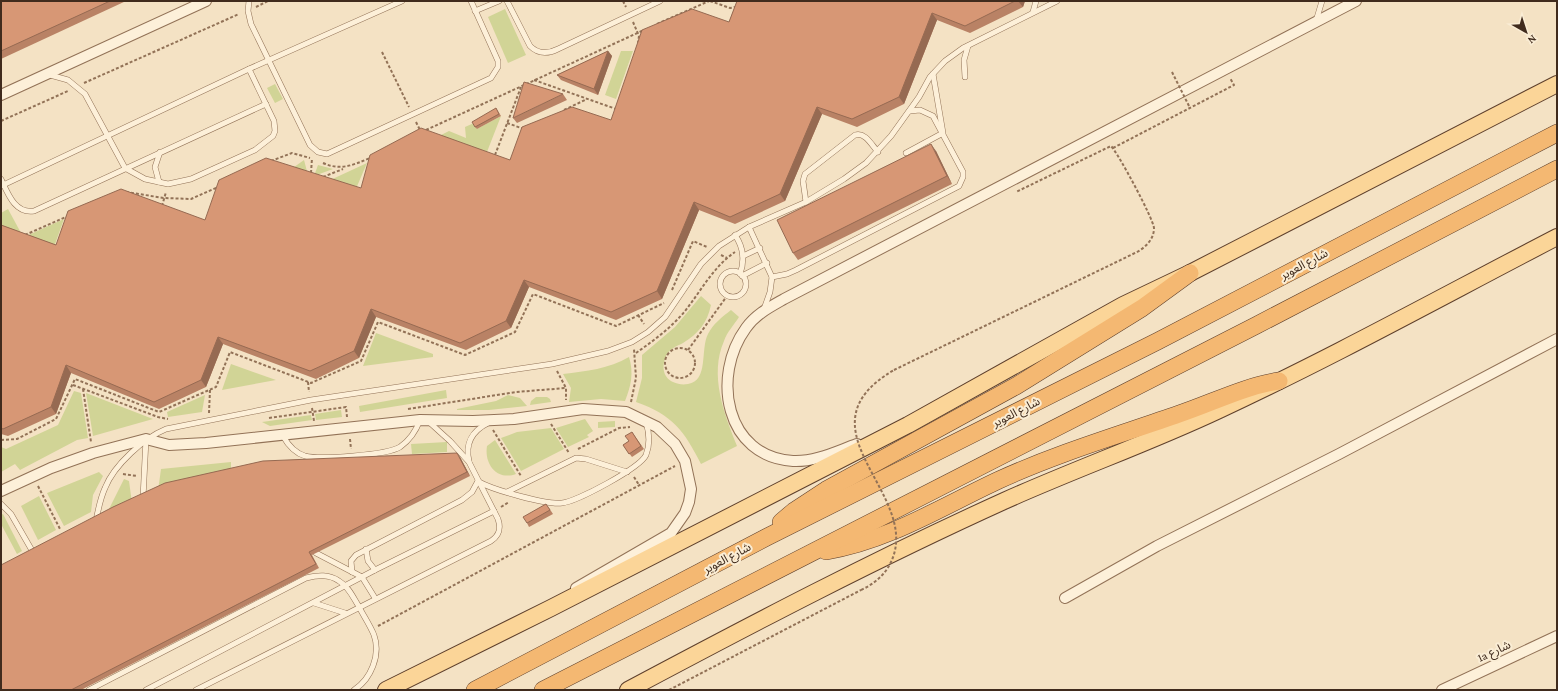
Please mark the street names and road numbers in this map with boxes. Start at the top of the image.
street label: شارع العوير [1277,246,1331,285]
street label: شارع العوير [989,394,1043,432]
street label: شارع العوير [700,540,754,579]
street label: 1a شارع [1475,637,1514,667]

